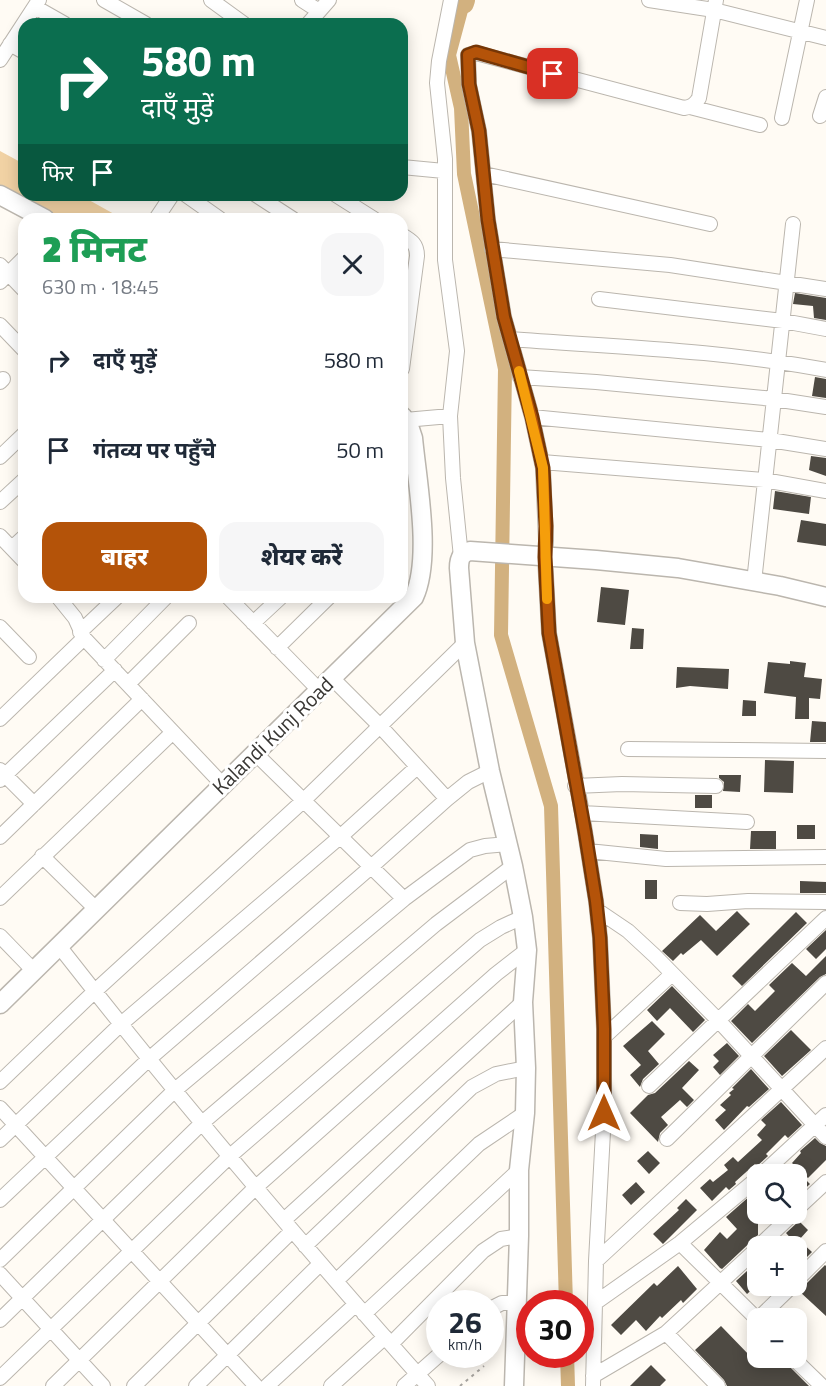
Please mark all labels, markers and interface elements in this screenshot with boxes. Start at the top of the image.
text: 580 m [141,28,256,92]
icon: right [42,42,120,120]
pin [527,48,578,99]
icon: arrive [536,57,569,90]
text: दाएँ मुड़ें [141,86,214,127]
text: फिर [42,156,74,190]
icon: arrive [86,156,119,189]
text: 2 मिनट [42,221,147,276]
button: close [321,233,384,296]
text: 630 m · 18:45 [42,271,159,302]
text: दाएँ मुड़ें [93,343,157,377]
text: 580 m [324,343,384,377]
icon: right [42,344,75,377]
text: गंतव्य पर पहुँचे [93,433,216,467]
text: 50 m [336,433,384,467]
icon: arrive [42,434,75,467]
button: बाहर [42,522,207,591]
button: शेयर करें [219,522,384,591]
street label: Kalandi Kunj Road [204,669,340,802]
position arrow [572,1081,636,1145]
map controls [747,1164,807,1368]
button: search [747,1164,807,1224]
button: + [747,1236,807,1296]
speed limit sign: 30 [516,1290,594,1368]
text: 26 [448,1299,482,1345]
button: − [747,1308,807,1368]
text: km/h [448,1333,482,1356]

